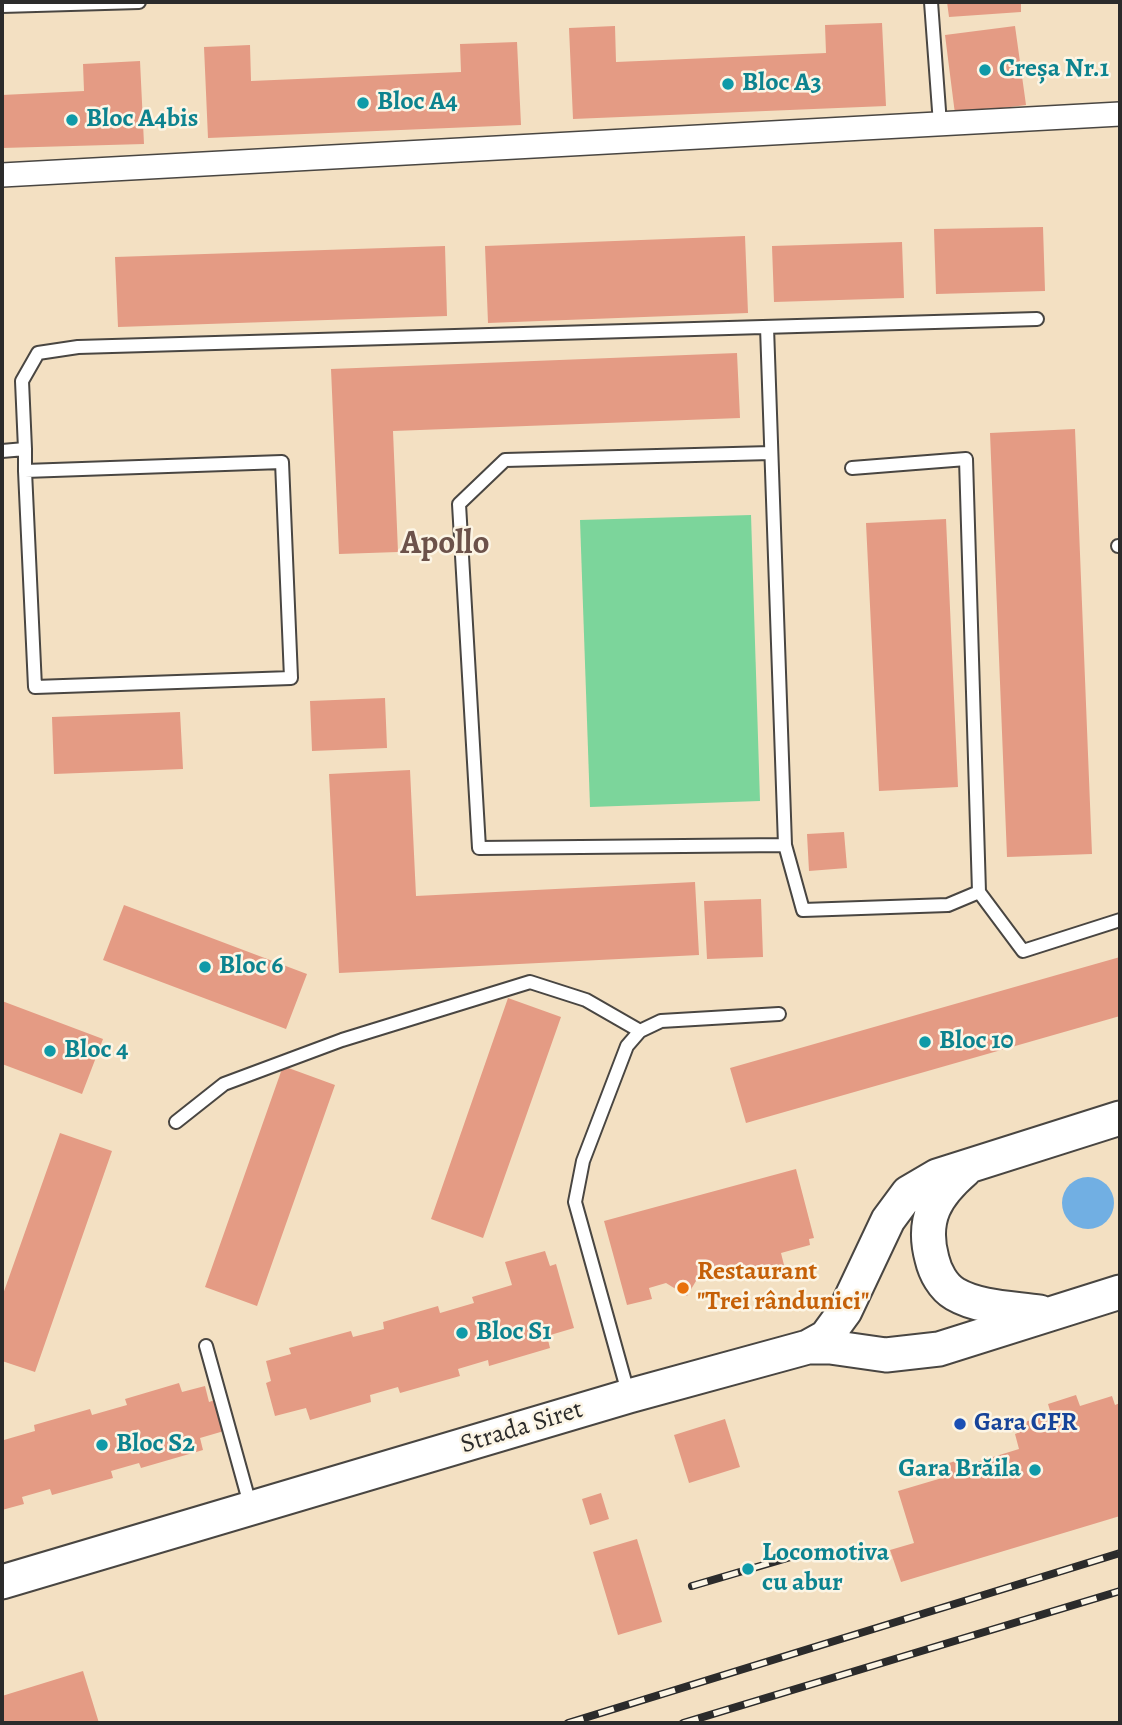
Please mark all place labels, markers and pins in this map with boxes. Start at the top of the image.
place label: Creșa Nr.1 [999,54,1109,86]
marker: Creșa Nr.1 [977,62,993,78]
place label: Bloc A3 [742,68,822,100]
marker: Bloc A3 [720,76,736,92]
place label: Bloc A4 [377,87,458,119]
marker: Bloc A4 [355,95,371,111]
place label: Bloc A4bis [86,104,198,136]
marker: Bloc A4bis [64,112,80,128]
place label: Bloc 6 [219,951,283,983]
marker: Bloc 6 [197,959,213,975]
place label: Bloc 10 [939,1026,1014,1058]
marker: Bloc 10 [917,1034,933,1050]
place label: Bloc 4 [64,1035,129,1067]
marker: Bloc 4 [42,1043,58,1059]
place label: Restaurant "Trei rândunici" [697,1257,869,1318]
marker: Restaurant "Trei rândunici" [675,1280,691,1296]
place label: Bloc S1 [476,1317,552,1349]
marker: Bloc S1 [454,1325,470,1341]
place label: Gara CFR [974,1408,1077,1440]
marker: Gara CFR [952,1416,968,1432]
place label: Bloc S2 [116,1429,195,1461]
marker: Bloc S2 [94,1437,110,1453]
place label: Gara Brăila [898,1454,1021,1486]
marker: Gara Brăila [1027,1462,1043,1478]
place label: Locomotiva cu abur [762,1538,889,1600]
marker: Locomotiva cu abur [740,1561,756,1577]

